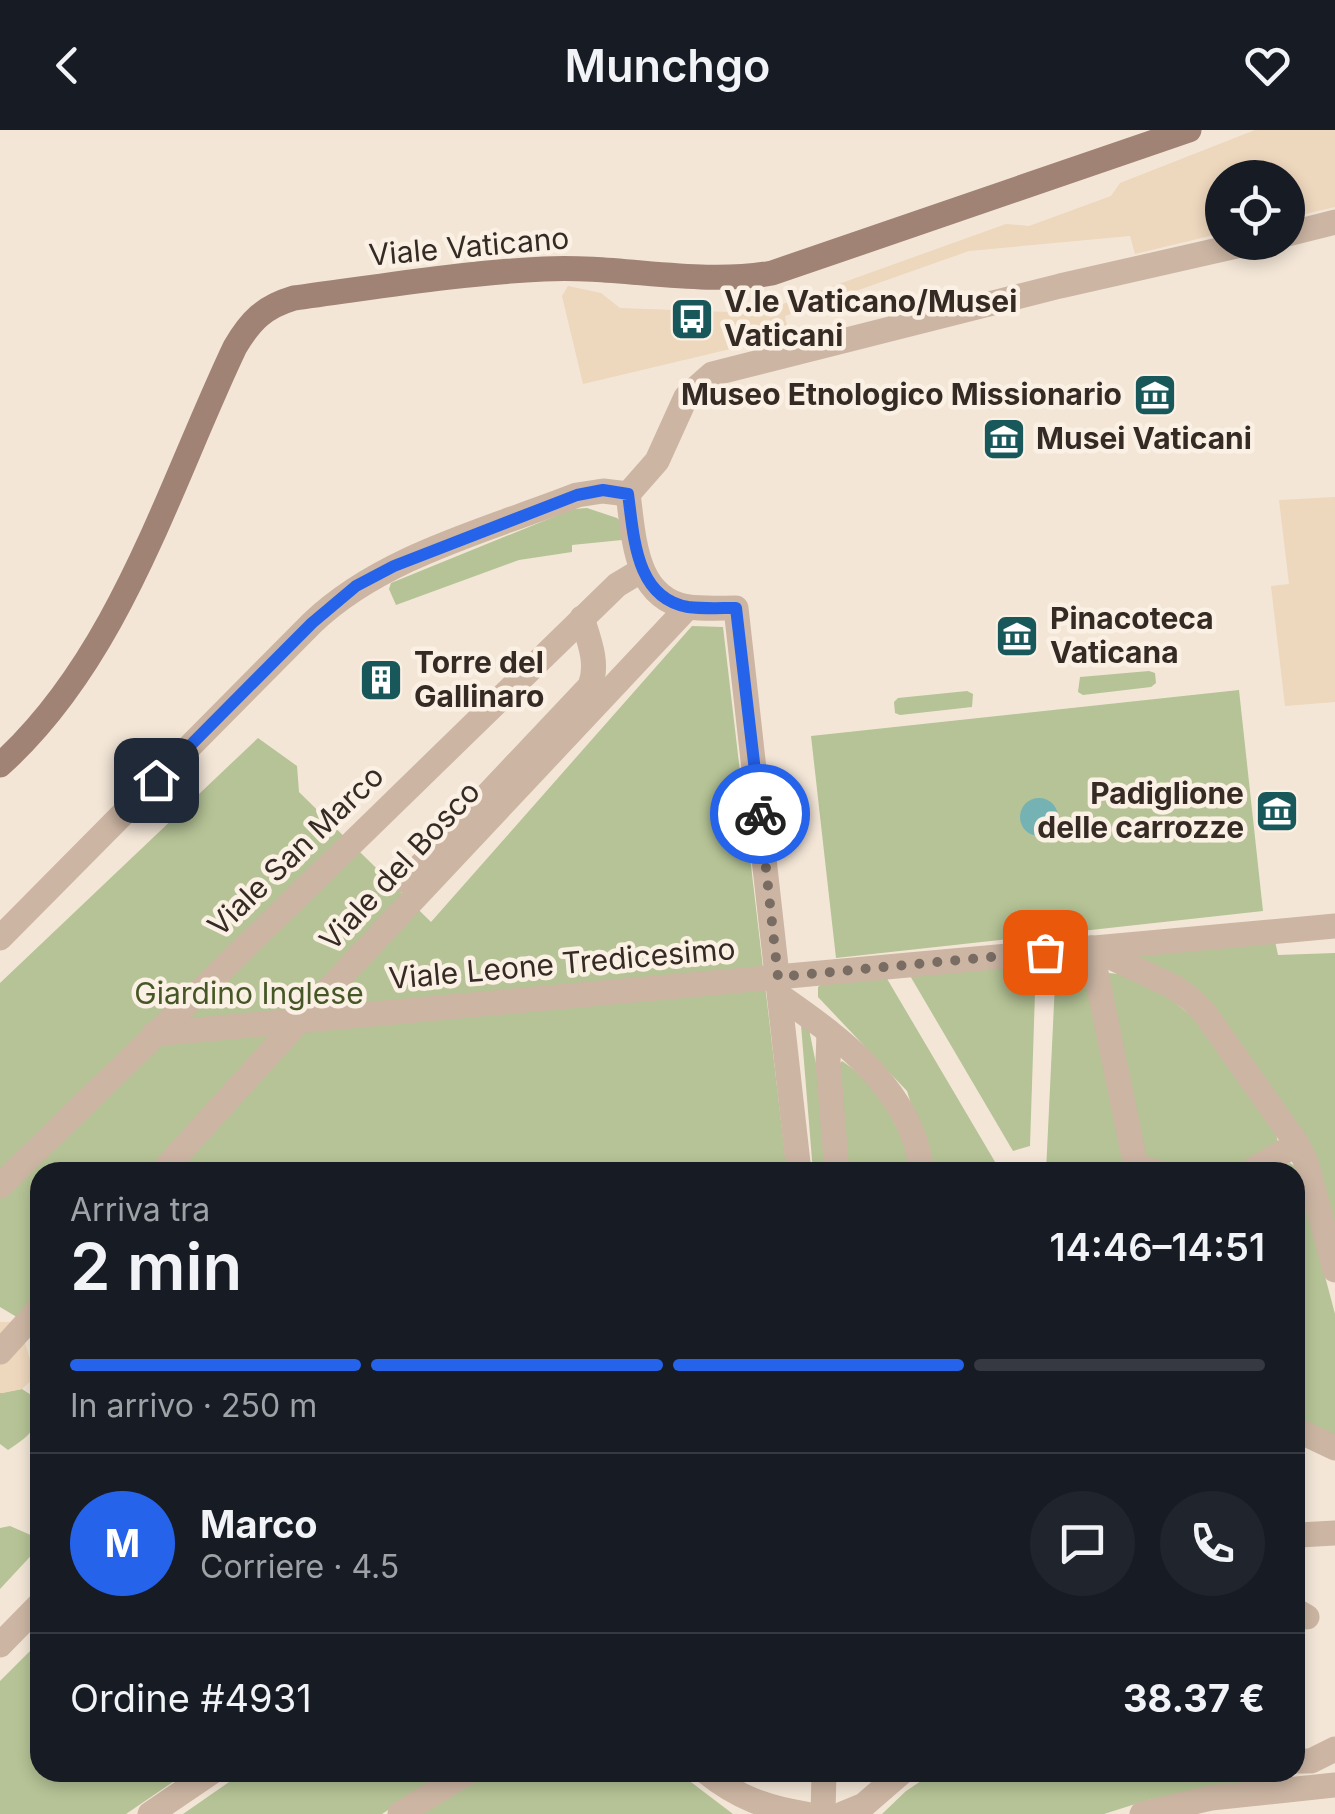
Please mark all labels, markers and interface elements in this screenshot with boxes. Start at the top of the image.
icon: back [40,38,95,93]
text: Munchgo [565,38,770,93]
icon: heart [1240,38,1295,93]
map controls [1205,160,1305,260]
button: locate [1205,160,1305,260]
street label: Viale Vaticano [367,219,571,273]
place label: V.le Vaticano/Musei Vaticani [724,283,1017,353]
bus stop icon: V.le Vaticano/Musei Vaticani [669,296,715,342]
museum icon: Museo Etnologico Missionario [1132,372,1178,418]
place label: Museo Etnologico Missionario [681,376,1122,412]
museum icon: Musei Vaticani [981,416,1027,462]
place label: Musei Vaticani [1036,420,1252,456]
place label: Pinacoteca Vaticana [1050,600,1214,670]
museum icon: Pinacoteca Vaticana [994,613,1040,659]
place label: Torre del Gallinaro [414,644,544,714]
building icon: Torre del Gallinaro [358,657,404,703]
pin [114,738,199,823]
icon: home [129,753,184,808]
street label: Viale San Marco [200,757,391,943]
courier [710,764,810,864]
street label: Viale del Bosco [312,773,487,957]
place label: Padiglione delle carrozze [1037,775,1244,845]
icon: bike [733,787,788,842]
museum icon: Padiglione delle carrozze [1254,788,1300,834]
pin [1003,910,1088,995]
icon: bag [1018,925,1073,980]
street label: Viale Leone Tredicesimo [387,930,737,996]
park label: Giardino Inglese [134,975,364,1011]
text: Arriva tra [70,1190,210,1229]
text: 14:46–14:51 [1049,1224,1265,1270]
text: 2 min [70,1227,242,1306]
text: In arrivo · 250 m [70,1386,317,1425]
button: chat [1030,1491,1135,1596]
button: phone [1160,1491,1265,1596]
text: Marco [200,1501,318,1547]
text: M [105,1520,140,1566]
text: Corriere · 4.5 [200,1547,399,1586]
text: Ordine #4931 [70,1675,312,1721]
text: 38.37 € [1123,1675,1265,1721]

